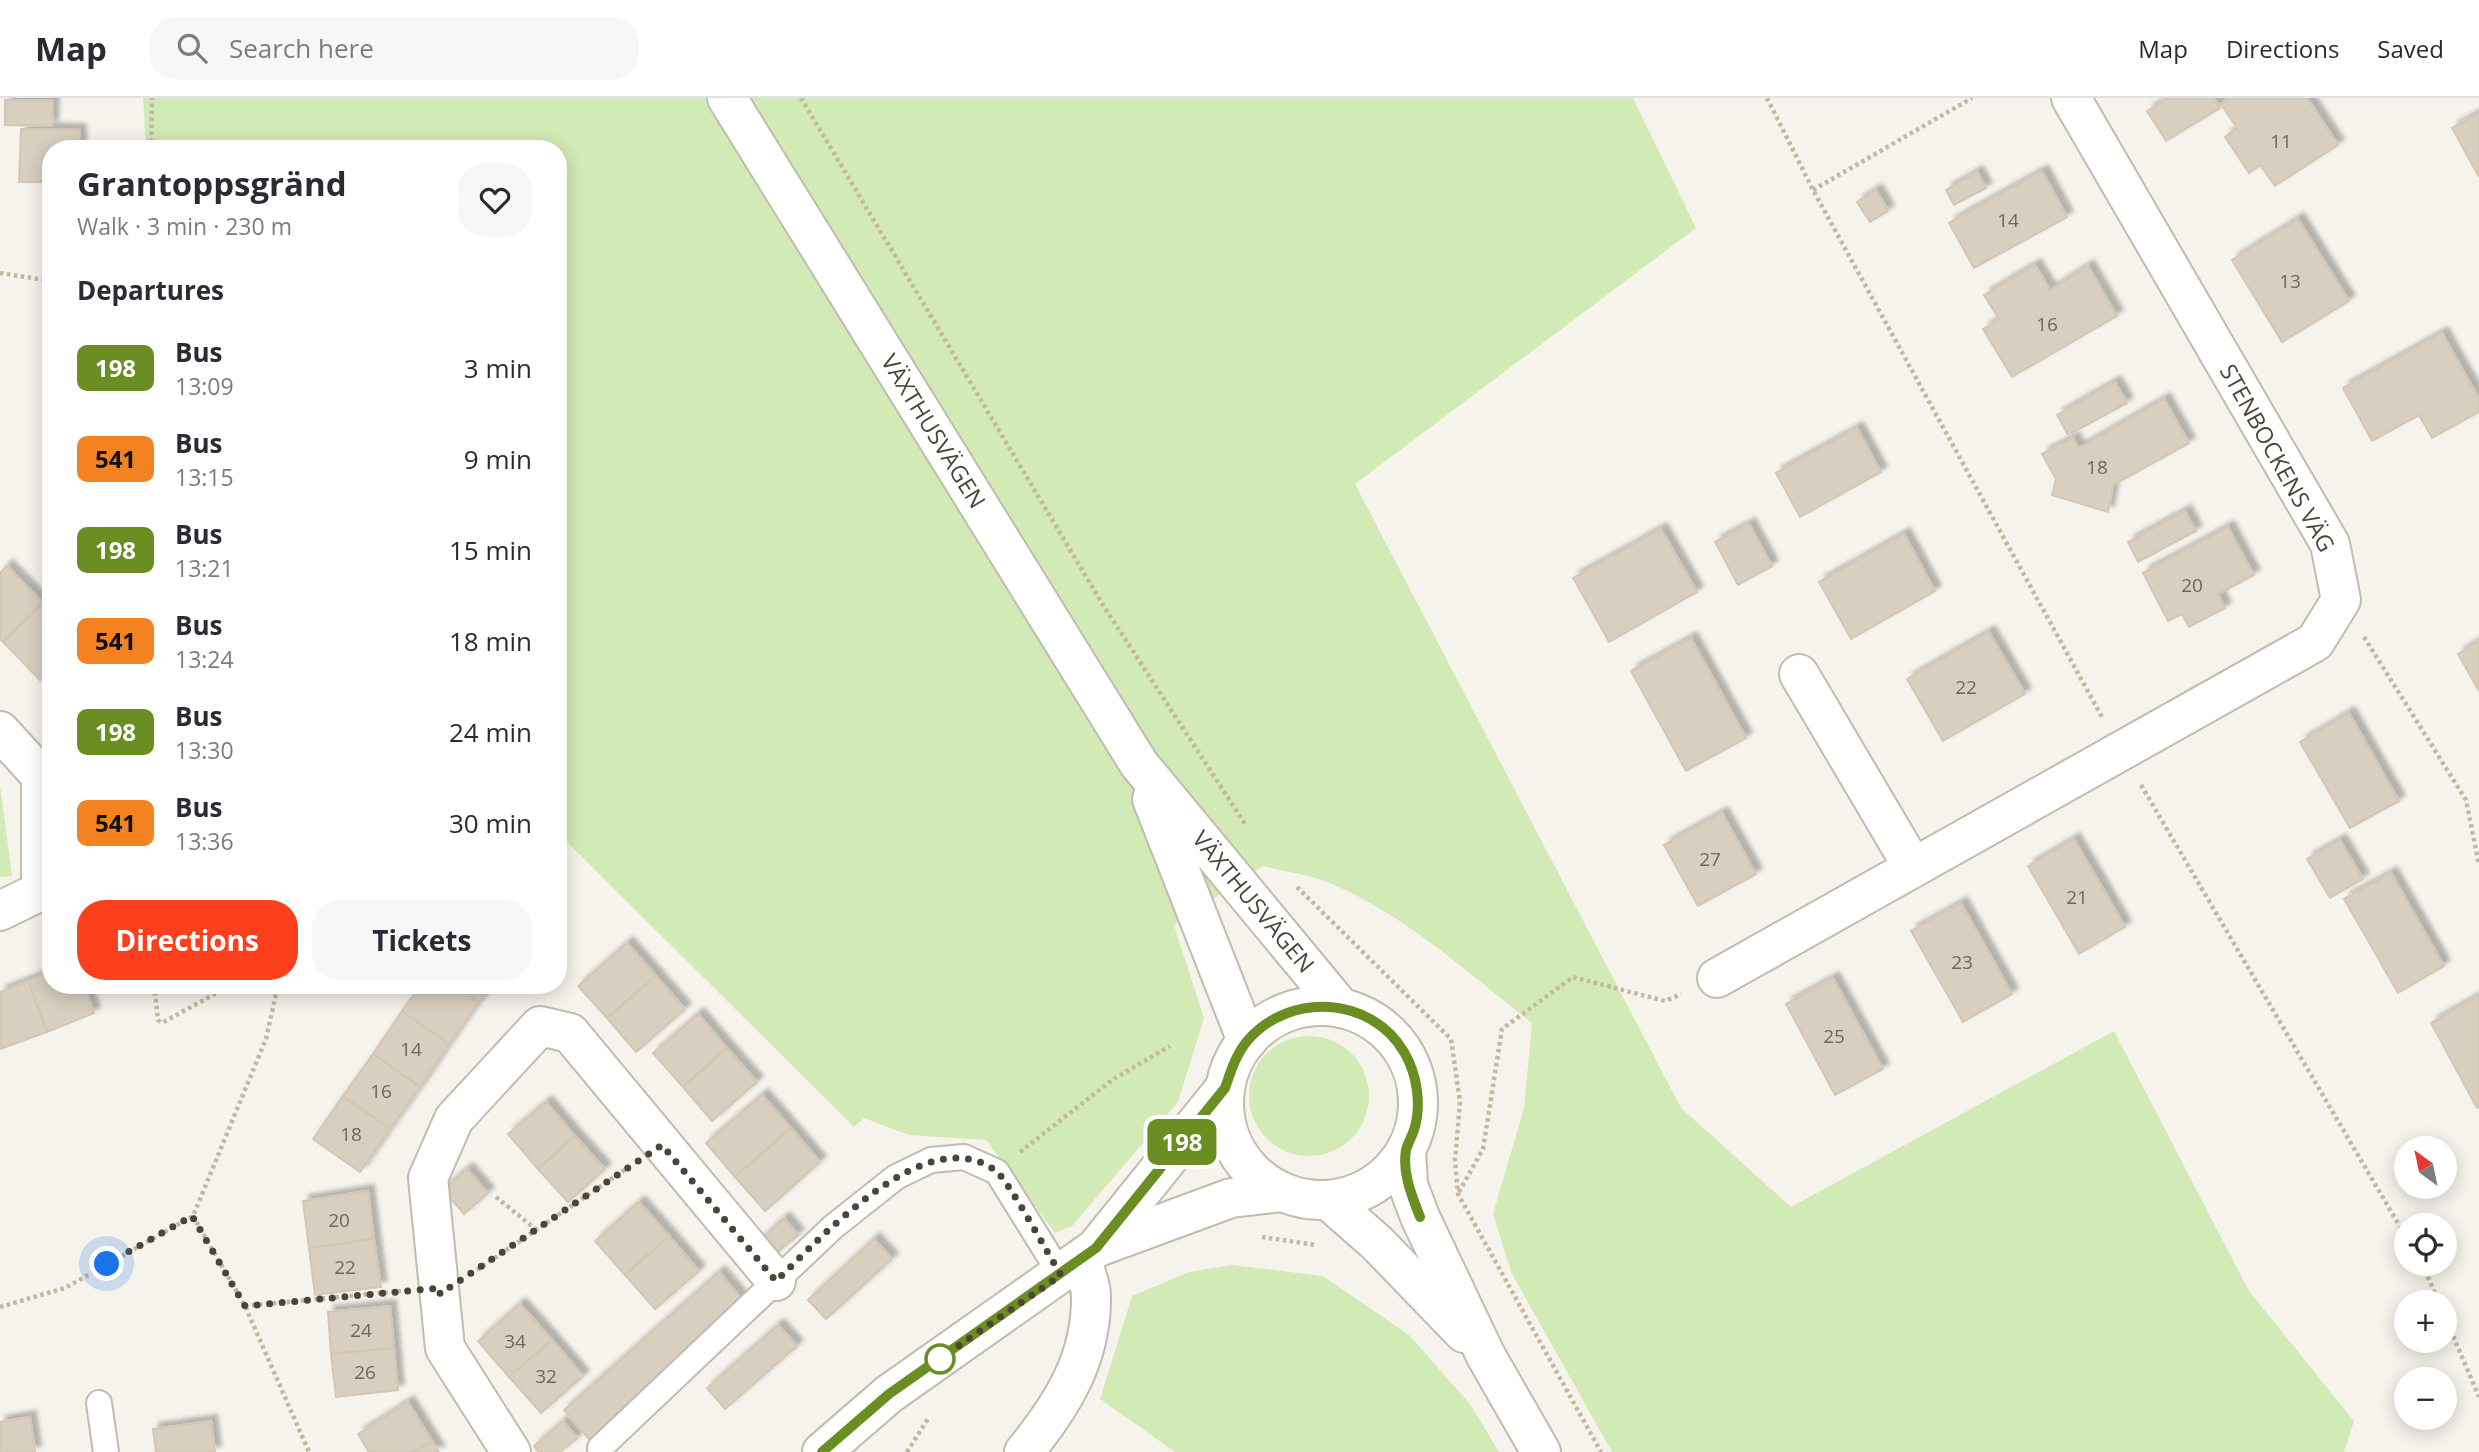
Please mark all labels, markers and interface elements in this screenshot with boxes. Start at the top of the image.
search box [149,17,639,80]
text: Map [35,26,107,71]
icon: search [173,29,211,67]
text: Search here [229,30,374,66]
text: Map [2138,32,2188,65]
text: Directions [2226,32,2339,65]
text: Saved [2377,32,2444,65]
house number: 11 [2270,128,2292,154]
text: Grantoppsgränd [77,161,347,206]
button: heart [458,163,532,237]
house number: 14 [1997,207,2019,233]
text: Walk · 3 min · 230 m [77,210,292,242]
house number: 13 [2279,268,2301,294]
text: Departures [77,272,224,308]
house number: 16 [2036,311,2058,337]
text: Bus [175,334,222,370]
street label: VÄXTHUSVÄGEN [874,348,994,514]
text: 3 min [464,350,532,386]
text: 198 [95,351,136,384]
street label: STENBOCKENS VÄG [2213,358,2343,557]
text: 13:09 [175,370,234,402]
text: Bus [175,425,222,461]
text: 9 min [464,441,532,477]
text: 541 [95,442,136,475]
house number: 18 [2086,454,2108,480]
text: 13:15 [175,461,234,493]
text: Bus [175,516,222,552]
text: 15 min [449,532,532,568]
text: 198 [95,533,136,566]
text: 13:21 [175,552,234,584]
house number: 20 [2181,572,2203,598]
text: Bus [175,607,222,643]
text: 18 min [449,623,532,659]
text: 541 [95,624,136,657]
text: 13:24 [175,643,234,675]
house number: 22 [1955,674,1977,700]
text: Bus [175,698,222,734]
text: 24 min [449,714,532,750]
text: 198 [95,715,136,748]
text: 13:30 [175,734,234,766]
text: Bus [175,789,222,825]
text: 30 min [449,805,532,841]
text: 541 [95,806,136,839]
street label: VÄXTHUSVÄGEN [1185,823,1322,979]
text: 13:36 [175,825,234,857]
house number: 27 [1699,846,1721,872]
house number: 21 [2066,884,2088,910]
button: Directions [77,900,298,980]
button: Tickets [312,900,532,980]
house number: 23 [1951,949,1973,975]
house number: 25 [1823,1023,1845,1049]
house number: 14 [400,1036,422,1062]
house number: 16 [370,1078,392,1104]
line badge: 198 [1142,1119,1222,1165]
house number: 18 [340,1121,362,1147]
text: 198 [1161,1125,1203,1158]
north arrow [2394,1136,2457,1199]
map controls [2394,1136,2457,1430]
house number: 20 [328,1207,350,1233]
button: locate [2394,1213,2457,1276]
your location [89,1246,124,1281]
house number: 22 [334,1254,356,1280]
button: + [2394,1290,2457,1353]
house number: 24 [350,1317,372,1343]
house number: 34 [504,1328,526,1354]
unlabelled marker [925,1344,955,1374]
house number: 26 [354,1359,376,1385]
house number: 32 [535,1363,557,1389]
button: − [2394,1367,2457,1430]

